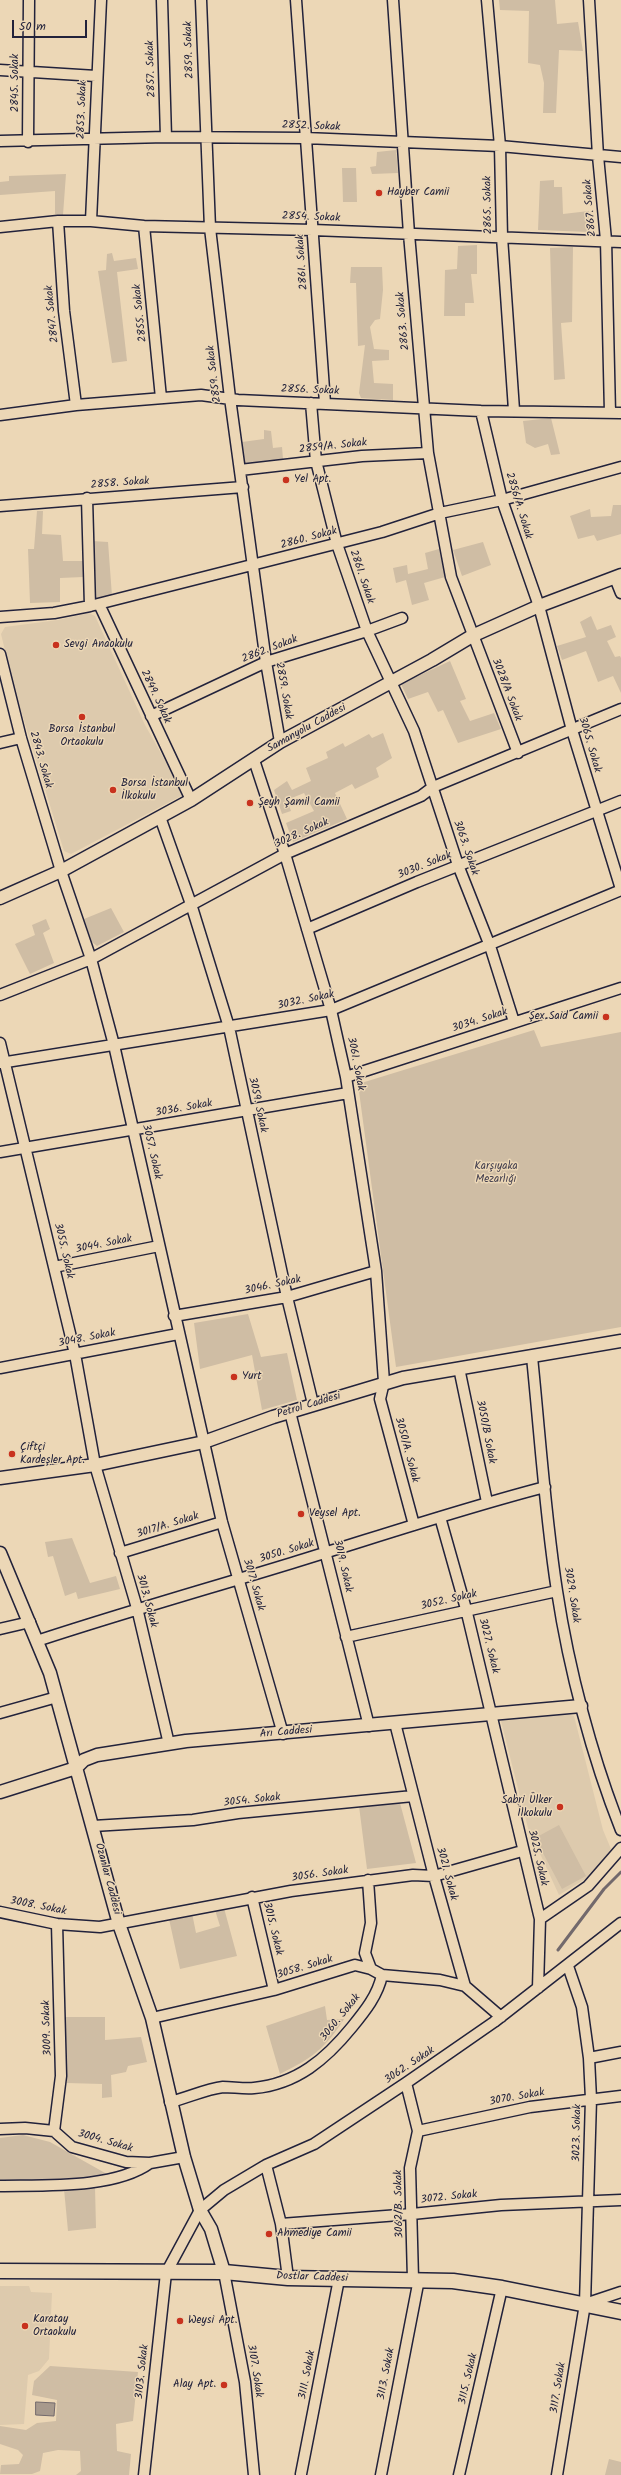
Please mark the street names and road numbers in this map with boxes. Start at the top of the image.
street label: 2859. Sokak [182,21,198,79]
street label: 2857. Sokak [144,40,160,98]
street label: 2845. Sokak [9,54,23,112]
street label: 2853. Sokak [75,81,91,139]
street label: 2852. Sokak [281,119,341,135]
street label: 2865. Sokak [482,176,496,234]
street label: 2867. Sokak [582,179,600,237]
street label: 2854. Sokak [282,210,340,226]
street label: 2861. Sokak [294,234,312,290]
street label: 2855. Sokak [131,283,151,343]
street label: 2847. Sokak [43,285,63,343]
street label: 2863. Sokak [395,291,413,351]
street label: 2859. Sokak [205,345,225,403]
street label: 2856. Sokak [281,383,339,399]
street label: 2859/A. Sokak [298,437,368,457]
street label: 2856/A. Sokak [502,471,534,541]
street label: 2858. Sokak [90,475,150,493]
street label: 2860. Sokak [279,525,339,553]
street label: 2861. Sokak [346,548,376,606]
street label: 2862. Sokak [240,633,300,667]
street label: 3028/A Sokak [488,657,524,723]
street label: 2859. Sokak [271,661,295,721]
street label: 2849. Sokak [137,668,173,726]
street label: Samanyolu Caddesi [265,702,349,756]
street label: 3065. Sokak [575,716,603,774]
street label: 2843. Sokak [26,730,54,790]
street label: 3028. Sokak [273,816,331,852]
street label: 3063. Sokak [449,819,481,877]
street label: 3030. Sokak [396,849,454,883]
street label: 3032. Sokak [276,989,336,1013]
street label: 3034. Sokak [451,1006,509,1036]
street label: 3061. Sokak [343,1036,367,1092]
street label: 3059. Sokak [245,1076,269,1134]
street label: 3036. Sokak [155,1098,213,1120]
street label: 3057. Sokak [138,1123,164,1181]
street label: 3055. Sokak [50,1222,76,1280]
street label: 3044. Sokak [75,1233,133,1257]
street label: 3046. Sokak [244,1274,302,1298]
street label: 3048. Sokak [57,1327,117,1351]
street label: Petrol Caddesi [276,1390,342,1422]
street label: 3050/B Sokak [472,1399,498,1465]
street label: 3050/A. Sokak [391,1416,421,1484]
street label: 3017/A. Sokak [135,1510,201,1542]
street label: 3050. Sokak [258,1537,316,1567]
street label: 3019. Sokak [330,1538,354,1594]
street label: 3017. Sokak [239,1557,267,1613]
street label: 3029. Sokak [560,1566,582,1624]
street label: 3013. Sokak [133,1573,159,1629]
street label: 3052. Sokak [420,1588,478,1614]
street label: 3027. Sokak [475,1617,501,1675]
street label: Arı Caddesi [259,1724,313,1742]
street label: 3054. Sokak [223,1791,281,1811]
street label: 3025. Sokak [524,1829,550,1887]
street label: Ozanlar Caddesi [91,1842,123,1916]
street label: 3021. Sokak [433,1846,459,1902]
street label: 3056. Sokak [291,1864,349,1886]
street label: 3008. Sokak [9,1895,67,1919]
street label: 3015. Sokak [259,1901,285,1957]
street label: 3058. Sokak [276,1953,334,1983]
street label: 3060. Sokak [318,1992,364,2044]
street label: 3009. Sokak [40,2000,56,2056]
street label: 3062. Sokak [382,2044,438,2088]
street label: 3070. Sokak [488,2087,546,2109]
street label: 3023. Sokak [571,2104,585,2162]
street label: 3004. Sokak [76,2128,134,2156]
street label: 3062/B. Sokak [393,2170,407,2238]
street label: 3072. Sokak [420,2188,478,2208]
street label: Dostlar Caddesi [276,2270,348,2286]
street label: 3107. Sokak [243,2343,265,2399]
street label: 3103. Sokak [134,2344,152,2400]
street label: 3113. Sokak [375,2347,399,2401]
street label: 3111. Sokak [297,2349,319,2401]
street label: 3115. Sokak [457,2352,481,2406]
street label: 3117. Sokak [548,2361,570,2415]

